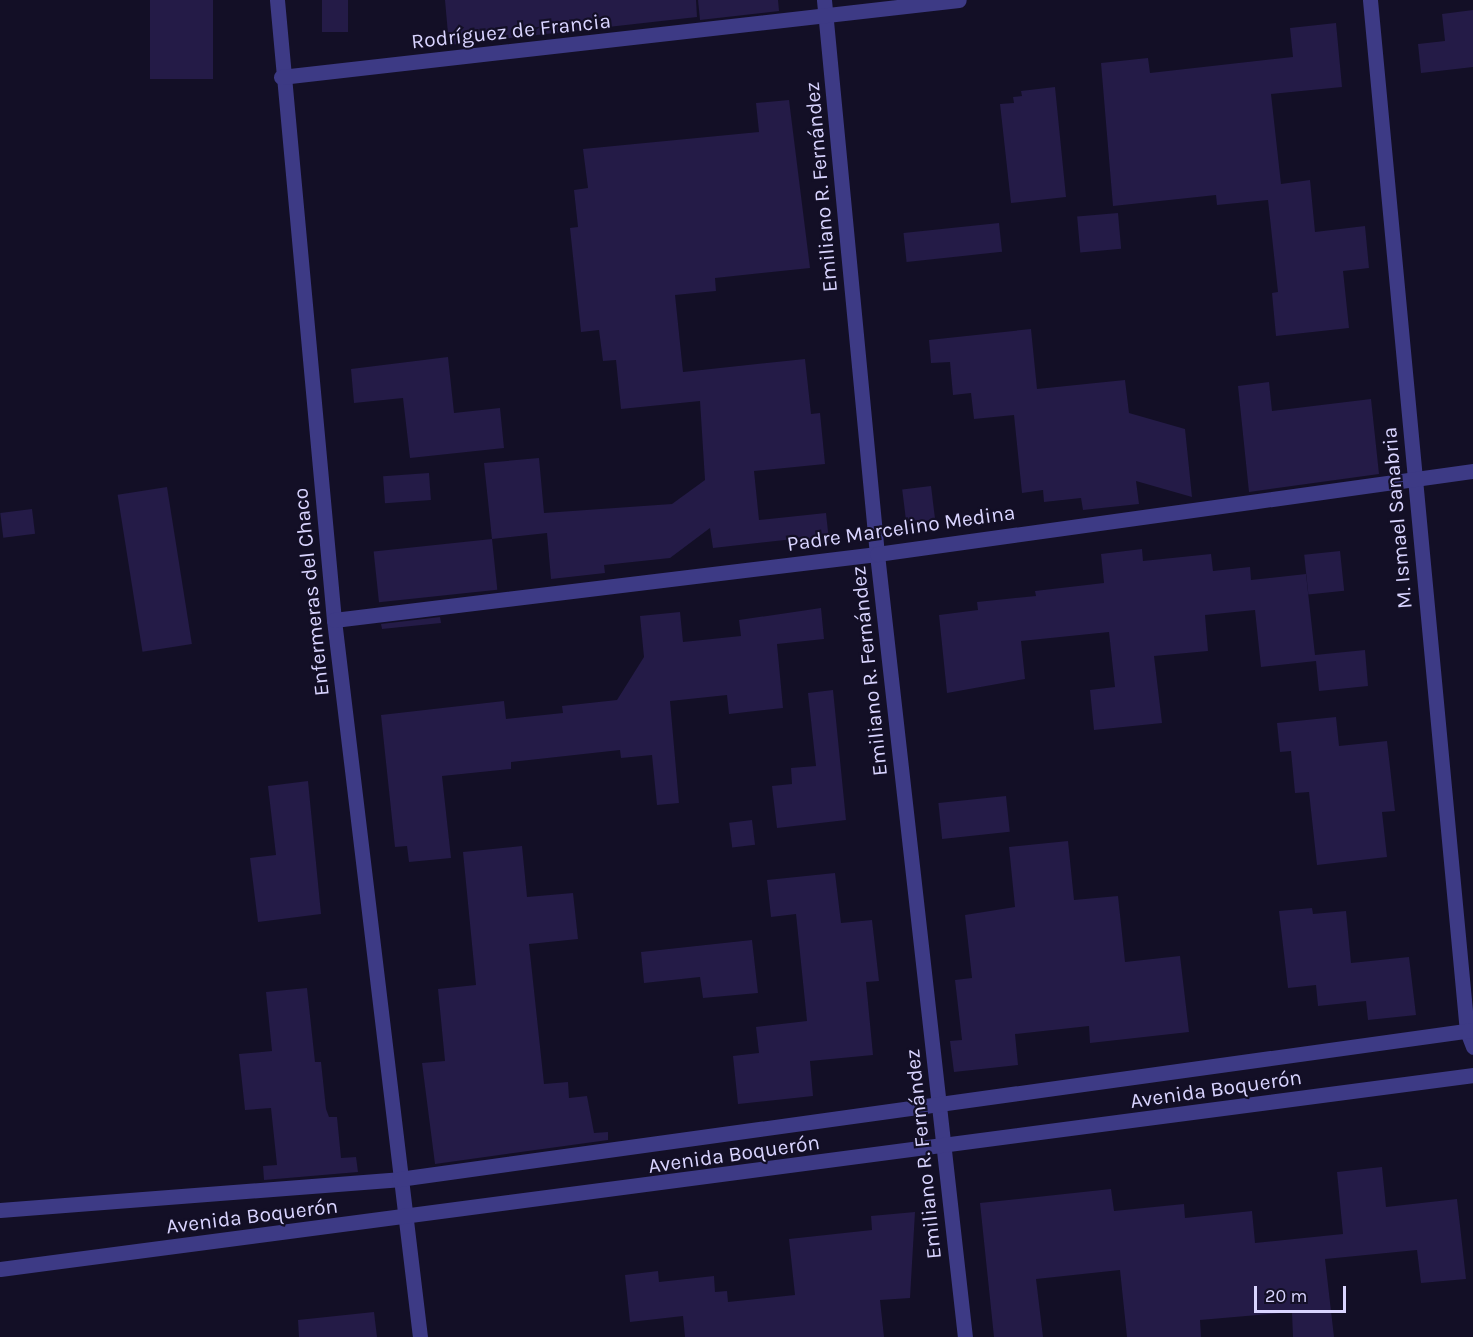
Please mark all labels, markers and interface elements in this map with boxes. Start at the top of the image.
street label: Rodríguez de Francia [410,8,612,54]
street label: Emiliano R. Fernández [799,81,843,293]
street label: M. Ismael Sanabria [1376,426,1418,610]
street label: Enfermeras del Chaco [288,487,334,697]
street label: Padre Marcelino Medina [785,499,1017,557]
street label: Emiliano R. Fernández [845,565,893,777]
street label: Emiliano R. Fernández [899,1048,947,1260]
street label: Avenida Boquerón [1129,1064,1303,1114]
street label: Avenida Boquerón [647,1129,821,1179]
street label: Avenida Boquerón [165,1193,339,1239]
scale bar [1257,1274,1348,1312]
text: 20 m [1265,1285,1307,1307]

